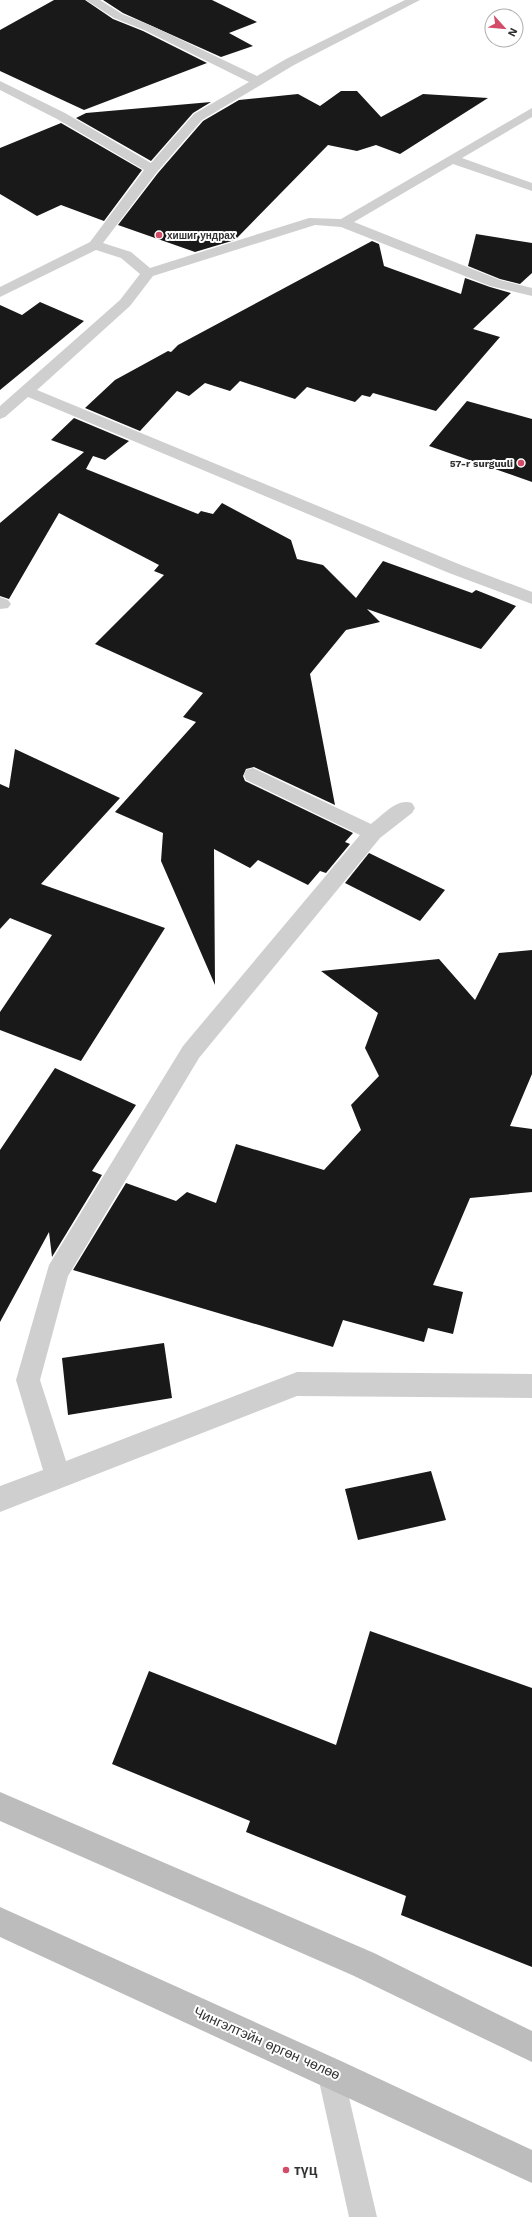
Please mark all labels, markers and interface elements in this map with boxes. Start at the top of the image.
north arrow [484,8,524,48]
text: N [505,26,520,39]
marker: хишиг ундрах [154,230,164,240]
place label: хишиг ундрах [167,230,236,241]
place label: 57-r surguuli [450,458,513,469]
marker: 57-r surguuli [516,458,526,468]
street label: Чингэлтэйн өргөн чөлөө [191,2003,343,2083]
place label: түц [294,2162,318,2178]
marker: түц [281,2165,291,2175]

